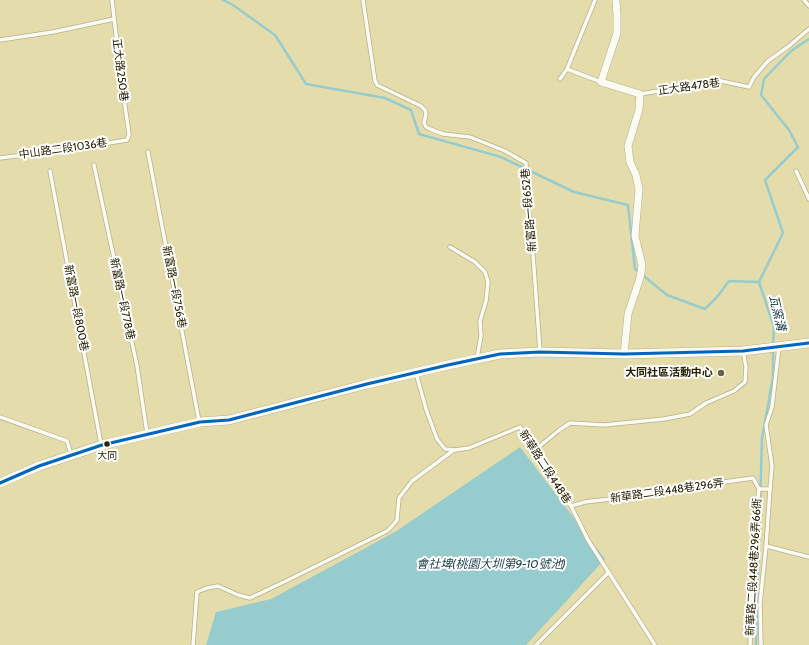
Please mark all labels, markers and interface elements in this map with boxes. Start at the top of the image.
street label: 正大路250巷 [110,38,130,102]
street label: 正大路478巷 [657,76,721,98]
street label: 中山路二段1036巷 [18,136,108,162]
street label: 新富路一段652巷 [519,168,539,252]
street label: 新富路一段756巷 [160,245,188,329]
street label: 新富路一段778巷 [107,257,137,341]
street label: 新富路一段800巷 [61,264,91,352]
water label: 瓦窯溝 [766,294,788,332]
place label: 大同社區活動中心 [625,366,713,380]
marker: 大同社區活動中心 [716,368,726,378]
street label: 新華路二段448巷 [516,428,574,506]
marker: 大同 [102,439,112,449]
place label: 大同 [97,450,117,462]
street label: 新華路二段448巷296弄 [609,476,725,506]
street label: 新華路二段448巷296弄66衖 [744,498,764,636]
water label: 會社埤(桃園大圳第9-10號池) [416,557,566,571]

